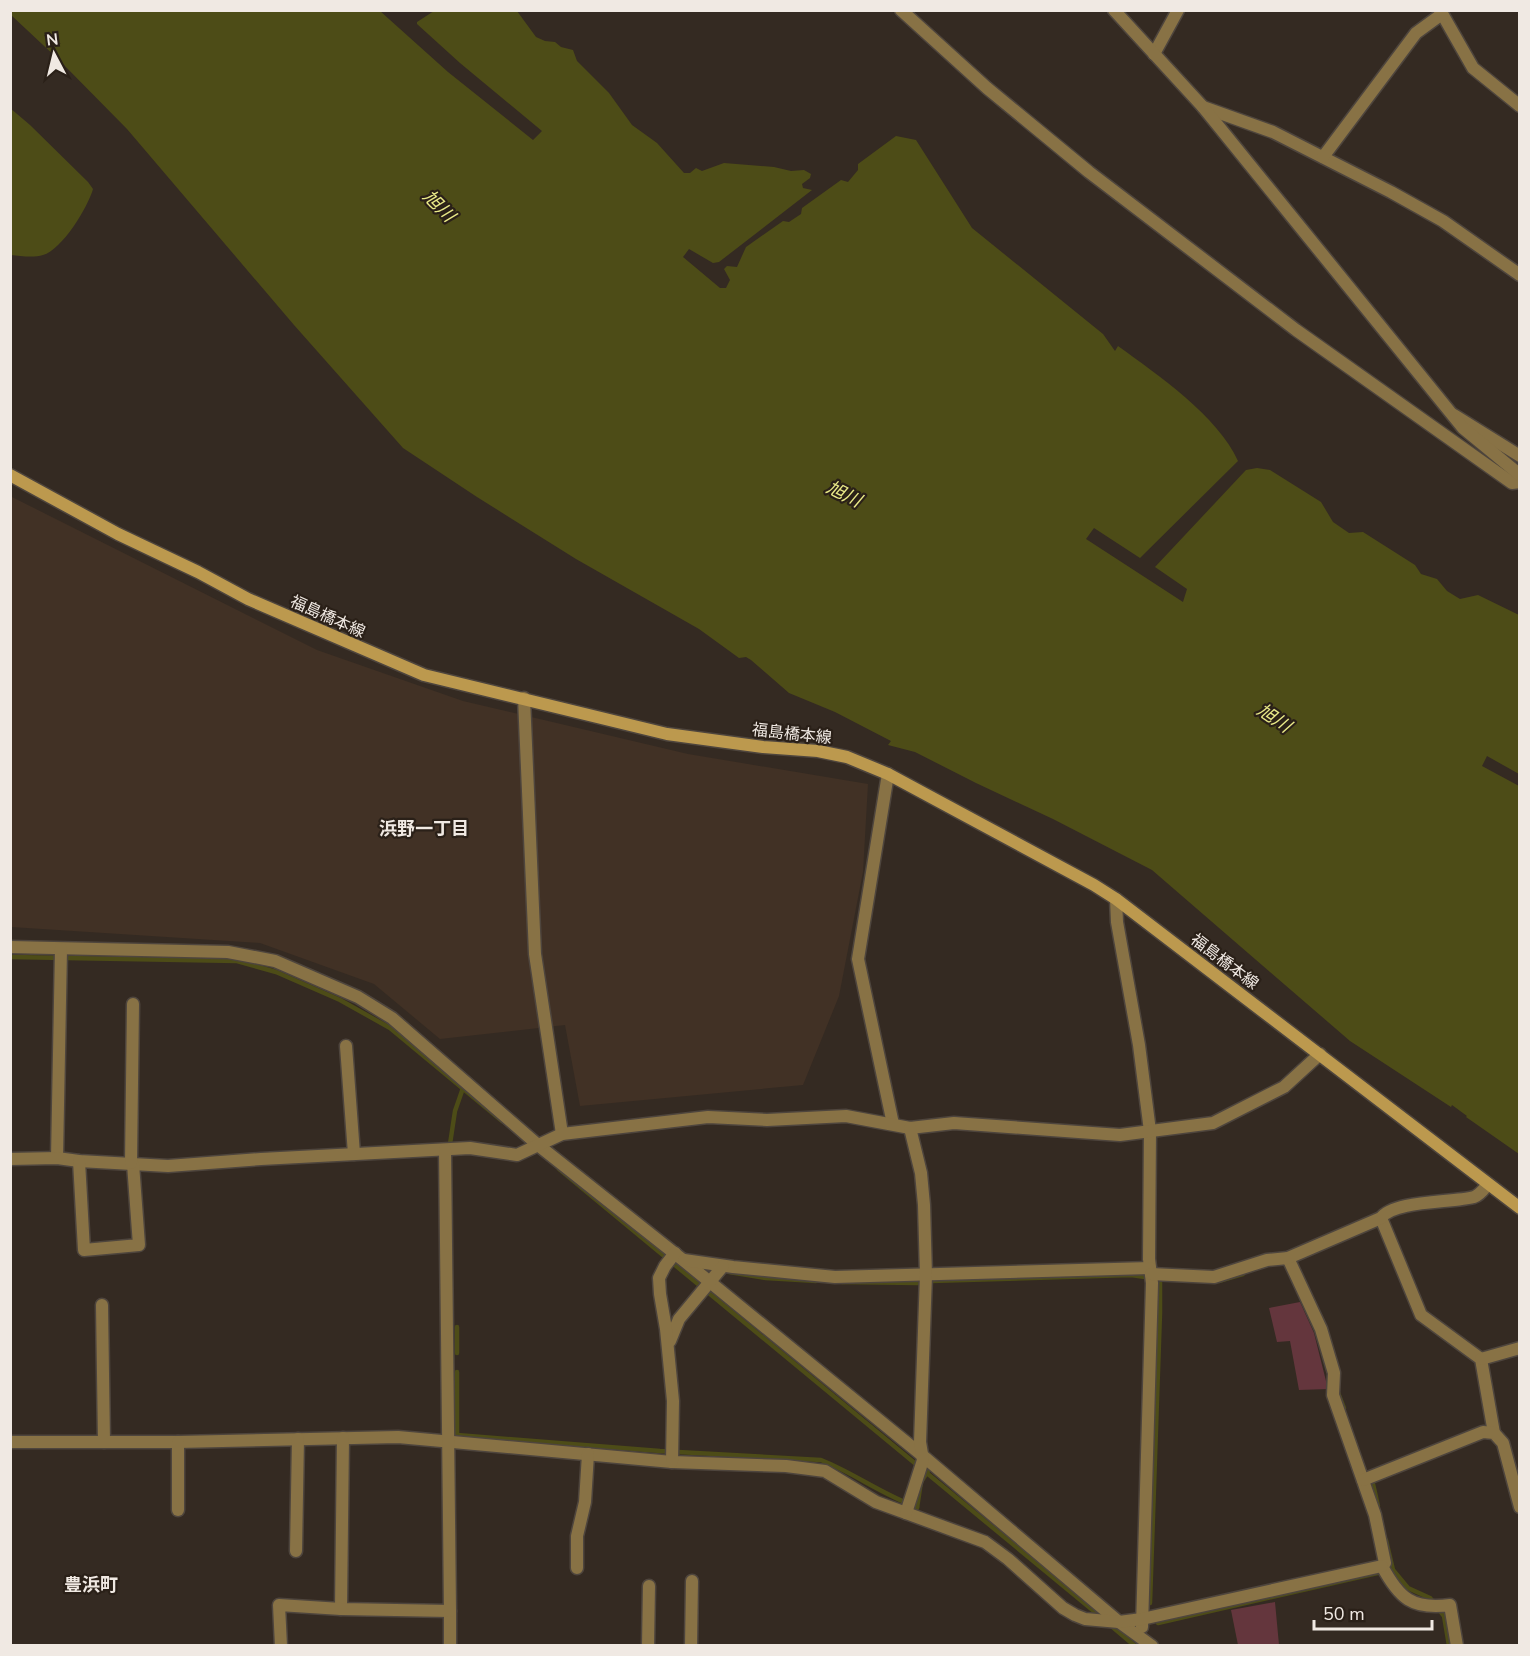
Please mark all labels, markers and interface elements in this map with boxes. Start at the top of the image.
north arrow [24,24,84,84]
text: N [45,28,60,52]
water label: 旭川 [418,185,462,229]
water label: 旭川 [823,475,867,514]
street label: 福島橋本線 [287,591,369,643]
water label: 旭川 [1252,698,1297,739]
street label: 福島橋本線 [751,719,833,749]
district label: 浜野一丁目 [379,817,469,841]
street label: 福島橋本線 [1186,929,1263,995]
district label: 豊浜町 [64,1573,118,1597]
scale bar [1314,1593,1432,1631]
text: 50 m [1323,1602,1365,1626]

